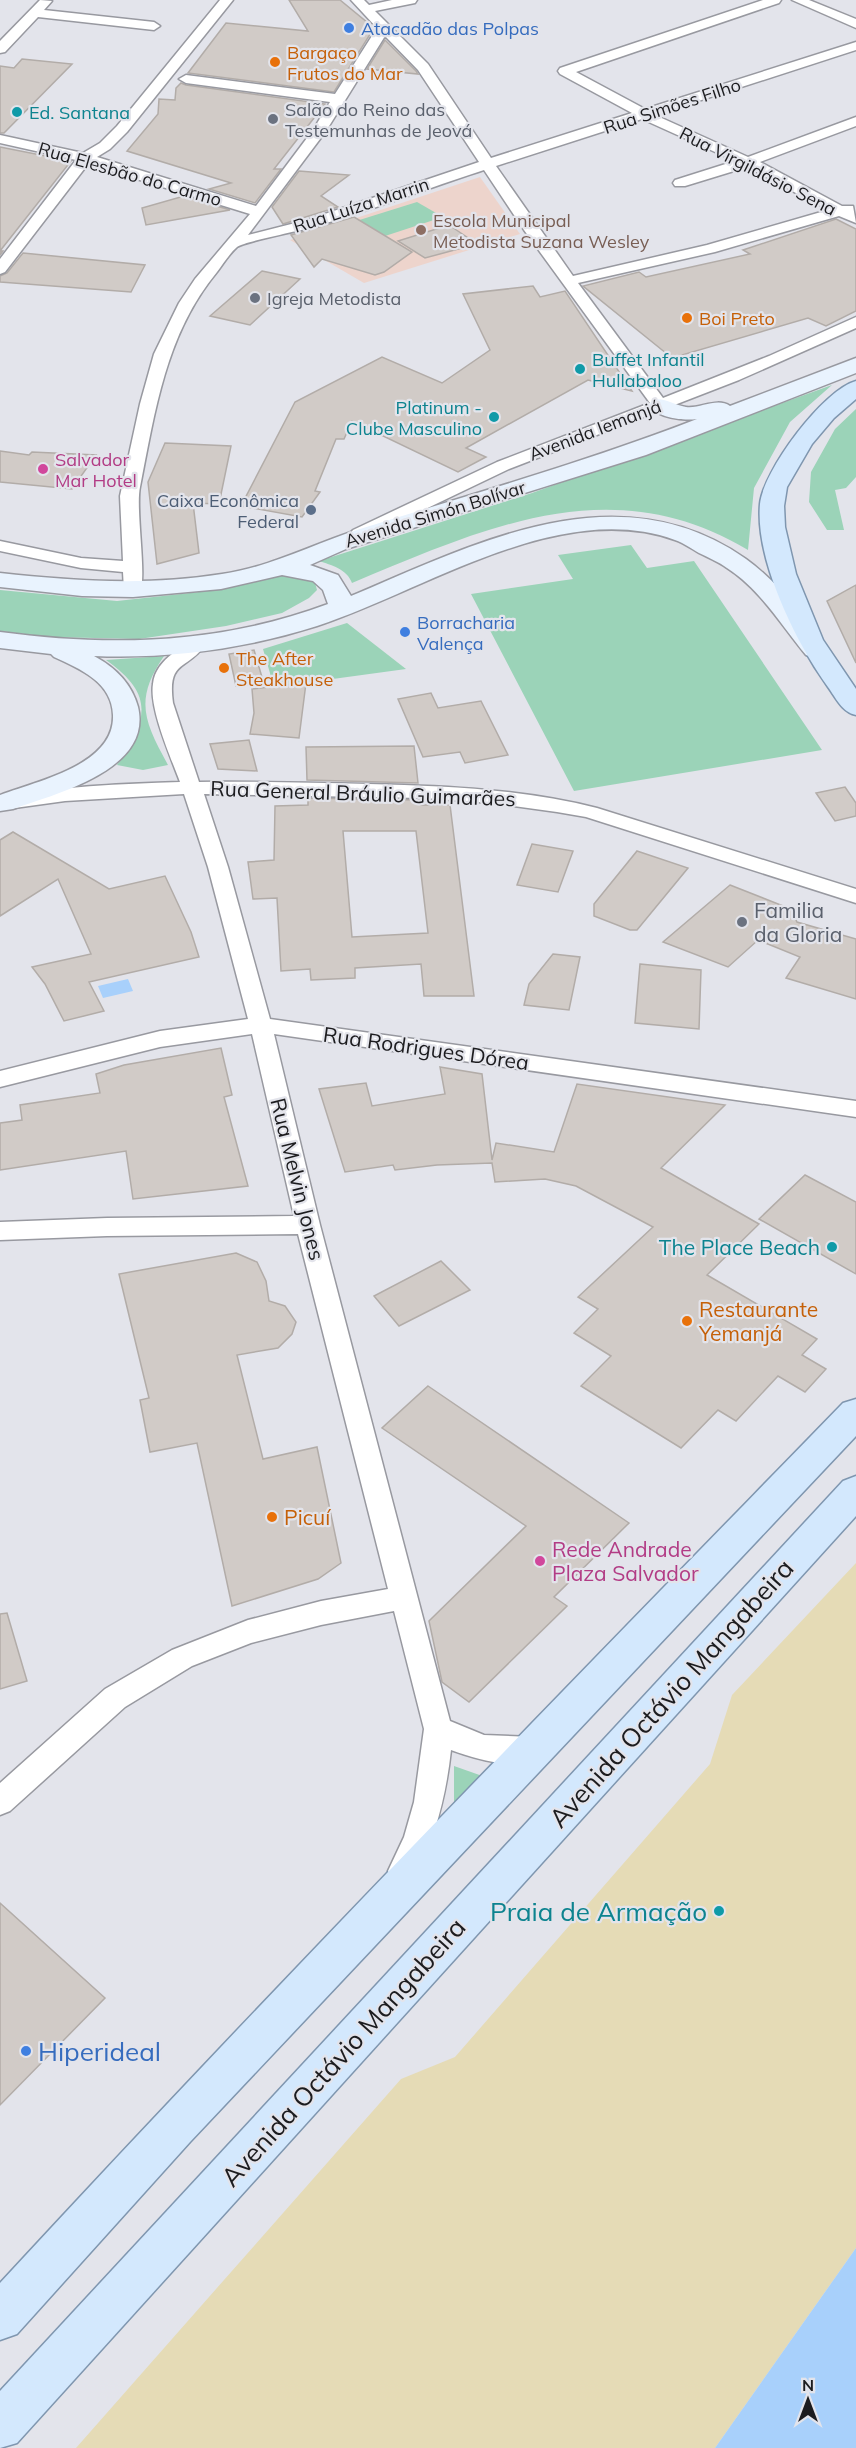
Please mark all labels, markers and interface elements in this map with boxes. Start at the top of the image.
place label: Atacadão das Polpas [361,17,539,40]
marker: Atacadão das Polpas [342,21,356,35]
place label: Bargaço Frutos do Mar [287,41,403,85]
marker: Bargaço Frutos do Mar [268,55,282,69]
street label: Rua Simões Filho [601,73,743,139]
place label: Salão do Reino das Testemunhas de Jeová [285,98,472,142]
place label: Ed. Santana [29,101,130,124]
marker: Ed. Santana [10,105,24,119]
marker: Salão do Reino das Testemunhas de Jeová [266,112,280,126]
street label: Rua Virgildásio Sena [676,121,840,221]
street label: Rua Elesbão do Carmo [36,137,224,211]
street label: Rua Luíza Marrin [290,172,432,238]
place label: Escola Municipal Metodista Suzana Wesley [433,209,650,253]
marker: Escola Municipal Metodista Suzana Wesley [414,223,428,237]
place label: Igreja Metodista [267,287,401,310]
marker: Igreja Metodista [248,291,262,305]
place label: Boi Preto [699,307,775,330]
marker: Boi Preto [680,311,694,325]
place label: Buffet Infantil Hullabaloo [592,348,704,392]
marker: Buffet Infantil Hullabaloo [573,362,587,376]
street label: Avenida Iemanjá [526,394,664,466]
place label: Platinum - Clube Masculino [346,396,482,440]
marker: Platinum - Clube Masculino [487,410,501,424]
place label: Salvador Mar Hotel [55,448,137,492]
marker: Salvador Mar Hotel [36,462,50,476]
street label: Avenida Simón Bolívar [342,475,529,552]
place label: Caixa Econômica Federal [157,489,299,533]
marker: Caixa Econômica Federal [304,503,318,517]
place label: Borracharia Valença [417,611,515,655]
marker: Borracharia Valença [398,625,412,639]
place label: The After Steakhouse [236,647,333,691]
marker: The After Steakhouse [217,661,231,675]
street label: Rua General Bráulio Guimarães [210,775,516,811]
place label: Familia da Gloria [754,897,842,947]
marker: Familia da Gloria [735,915,749,929]
street label: Rua Rodrigues Dórea [321,1021,531,1075]
street label: Rua Melvin Jones [265,1095,331,1263]
place label: The Place Beach [659,1234,820,1260]
marker: The Place Beach [825,1240,839,1254]
place label: Restaurante Yemanjá [698,1296,818,1346]
marker: Restaurante Yemanjá [680,1314,694,1328]
place label: Picuí [284,1504,331,1530]
marker: Picuí [265,1510,279,1524]
place label: Rede Andrade Plaza Salvador [552,1536,699,1586]
street label: Avenida Octávio Mangabeira [542,1552,800,1834]
marker: Rede Andrade Plaza Salvador [533,1554,547,1568]
place label: Praia de Armação [490,1895,707,1928]
marker: Praia de Armação [712,1904,726,1918]
street label: Avenida Octávio Mangabeira [214,1911,472,2193]
place label: Hiperideal [38,2035,161,2068]
marker: Hiperideal [19,2044,33,2058]
north arrow [778,2370,838,2430]
text: N [802,2375,814,2395]

